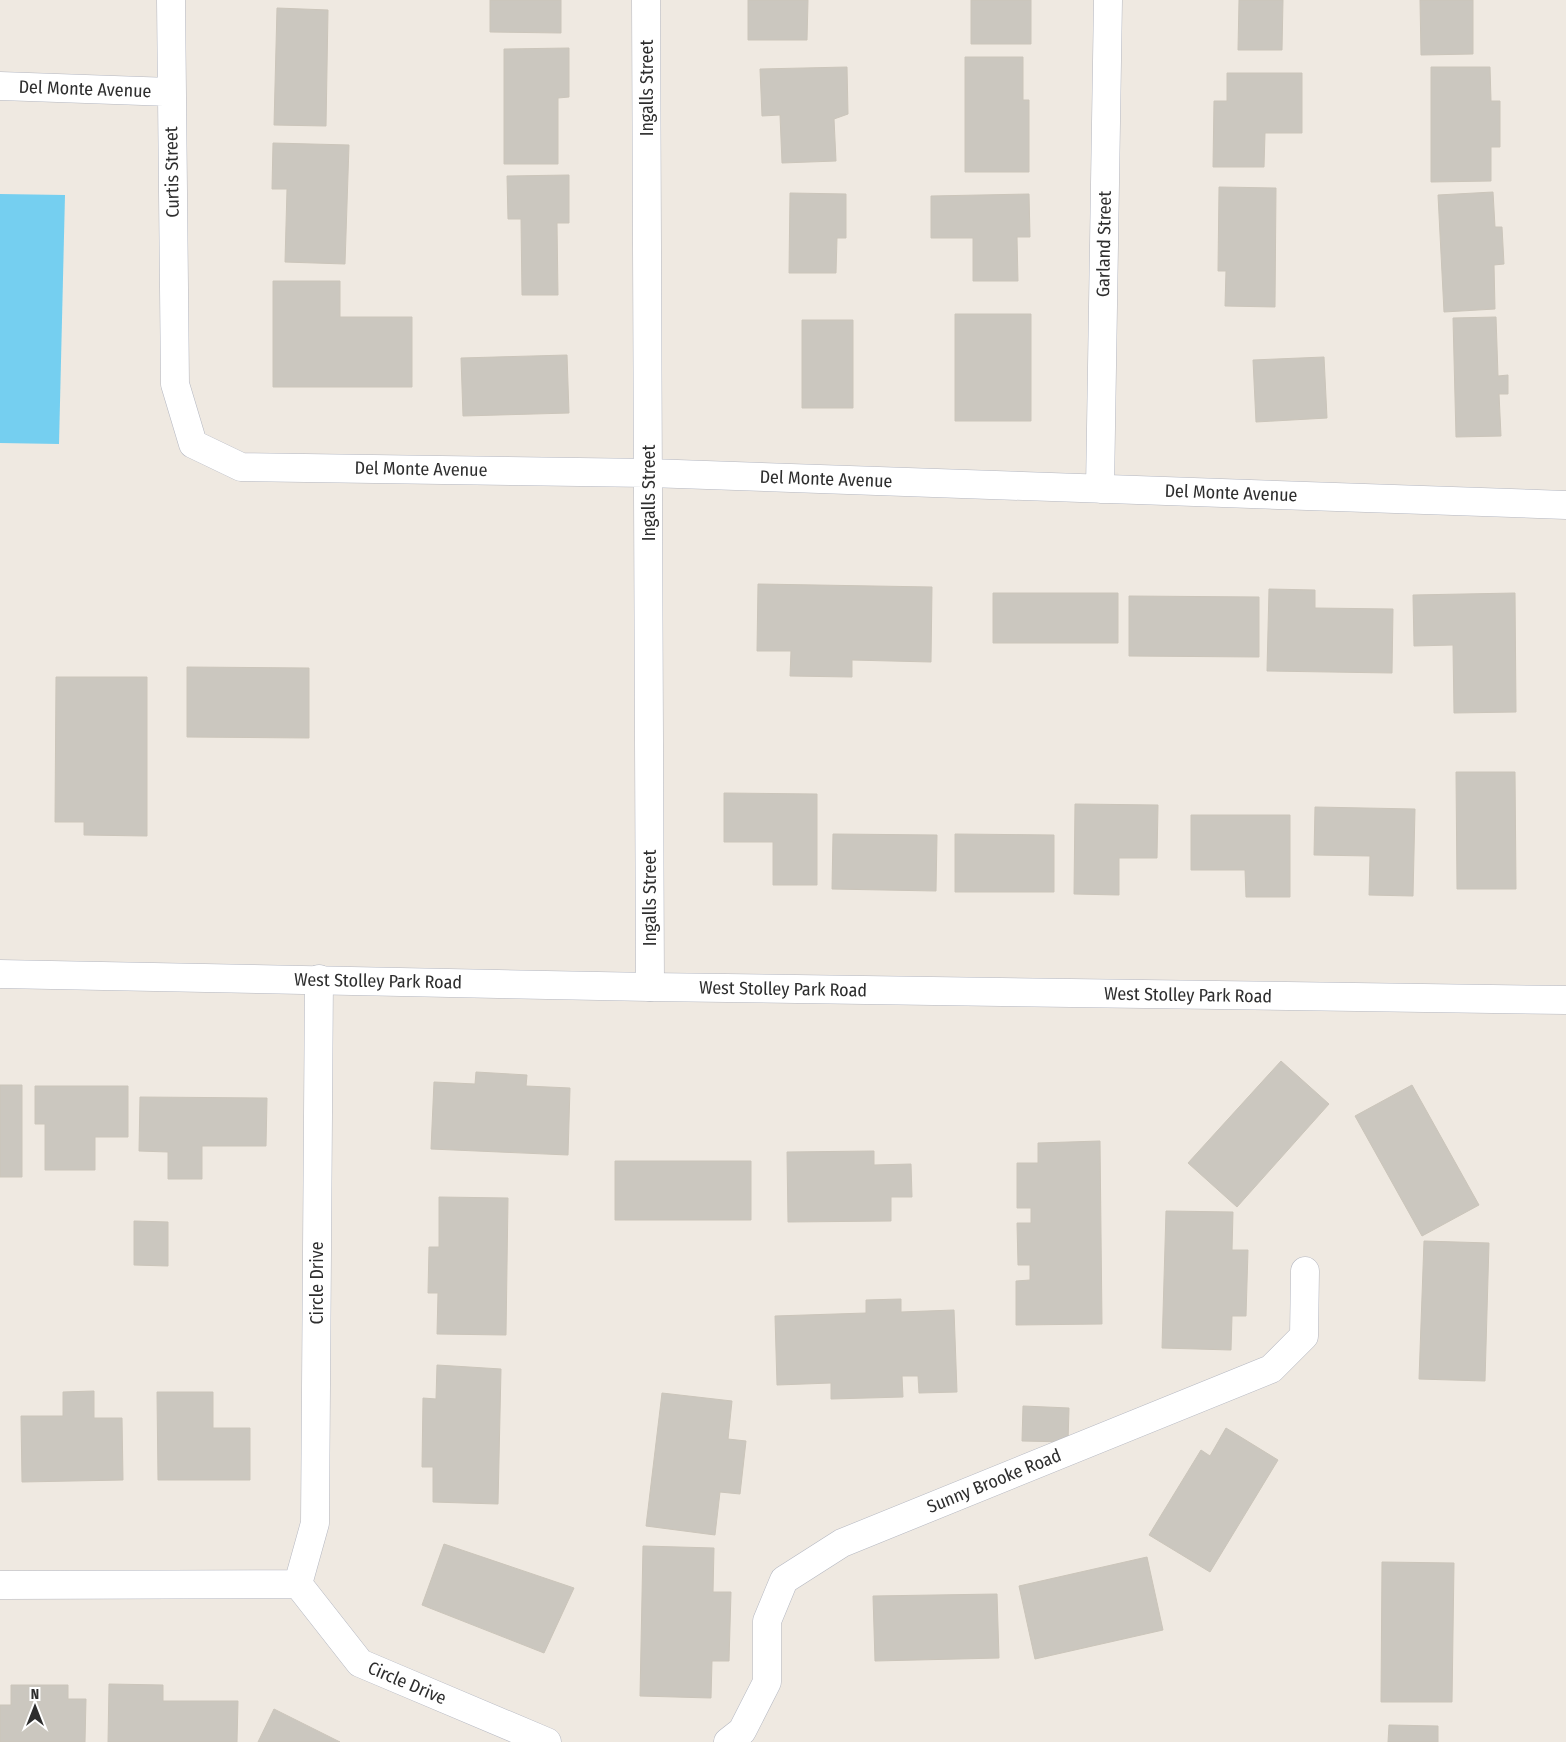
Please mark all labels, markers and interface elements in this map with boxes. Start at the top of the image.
street label: Ingalls Street [636,40,658,136]
street label: Del Monte Avenue [18,76,152,102]
street label: Curtis Street [160,126,184,218]
street label: Garland Street [1092,190,1116,297]
street label: Ingalls Street [638,445,660,541]
street label: Del Monte Avenue [354,457,488,481]
street label: Del Monte Avenue [759,466,893,492]
street label: Del Monte Avenue [1164,480,1298,506]
street label: Ingalls Street [639,850,661,946]
street label: West Stolley Park Road [294,969,462,993]
street label: West Stolley Park Road [699,977,867,1001]
street label: West Stolley Park Road [1104,983,1272,1007]
street label: Circle Drive [306,1241,328,1325]
street label: Sunny Brooke Road [924,1444,1064,1518]
street label: Circle Drive [364,1657,450,1709]
north arrow [10,1682,60,1732]
text: N [31,1686,39,1703]

